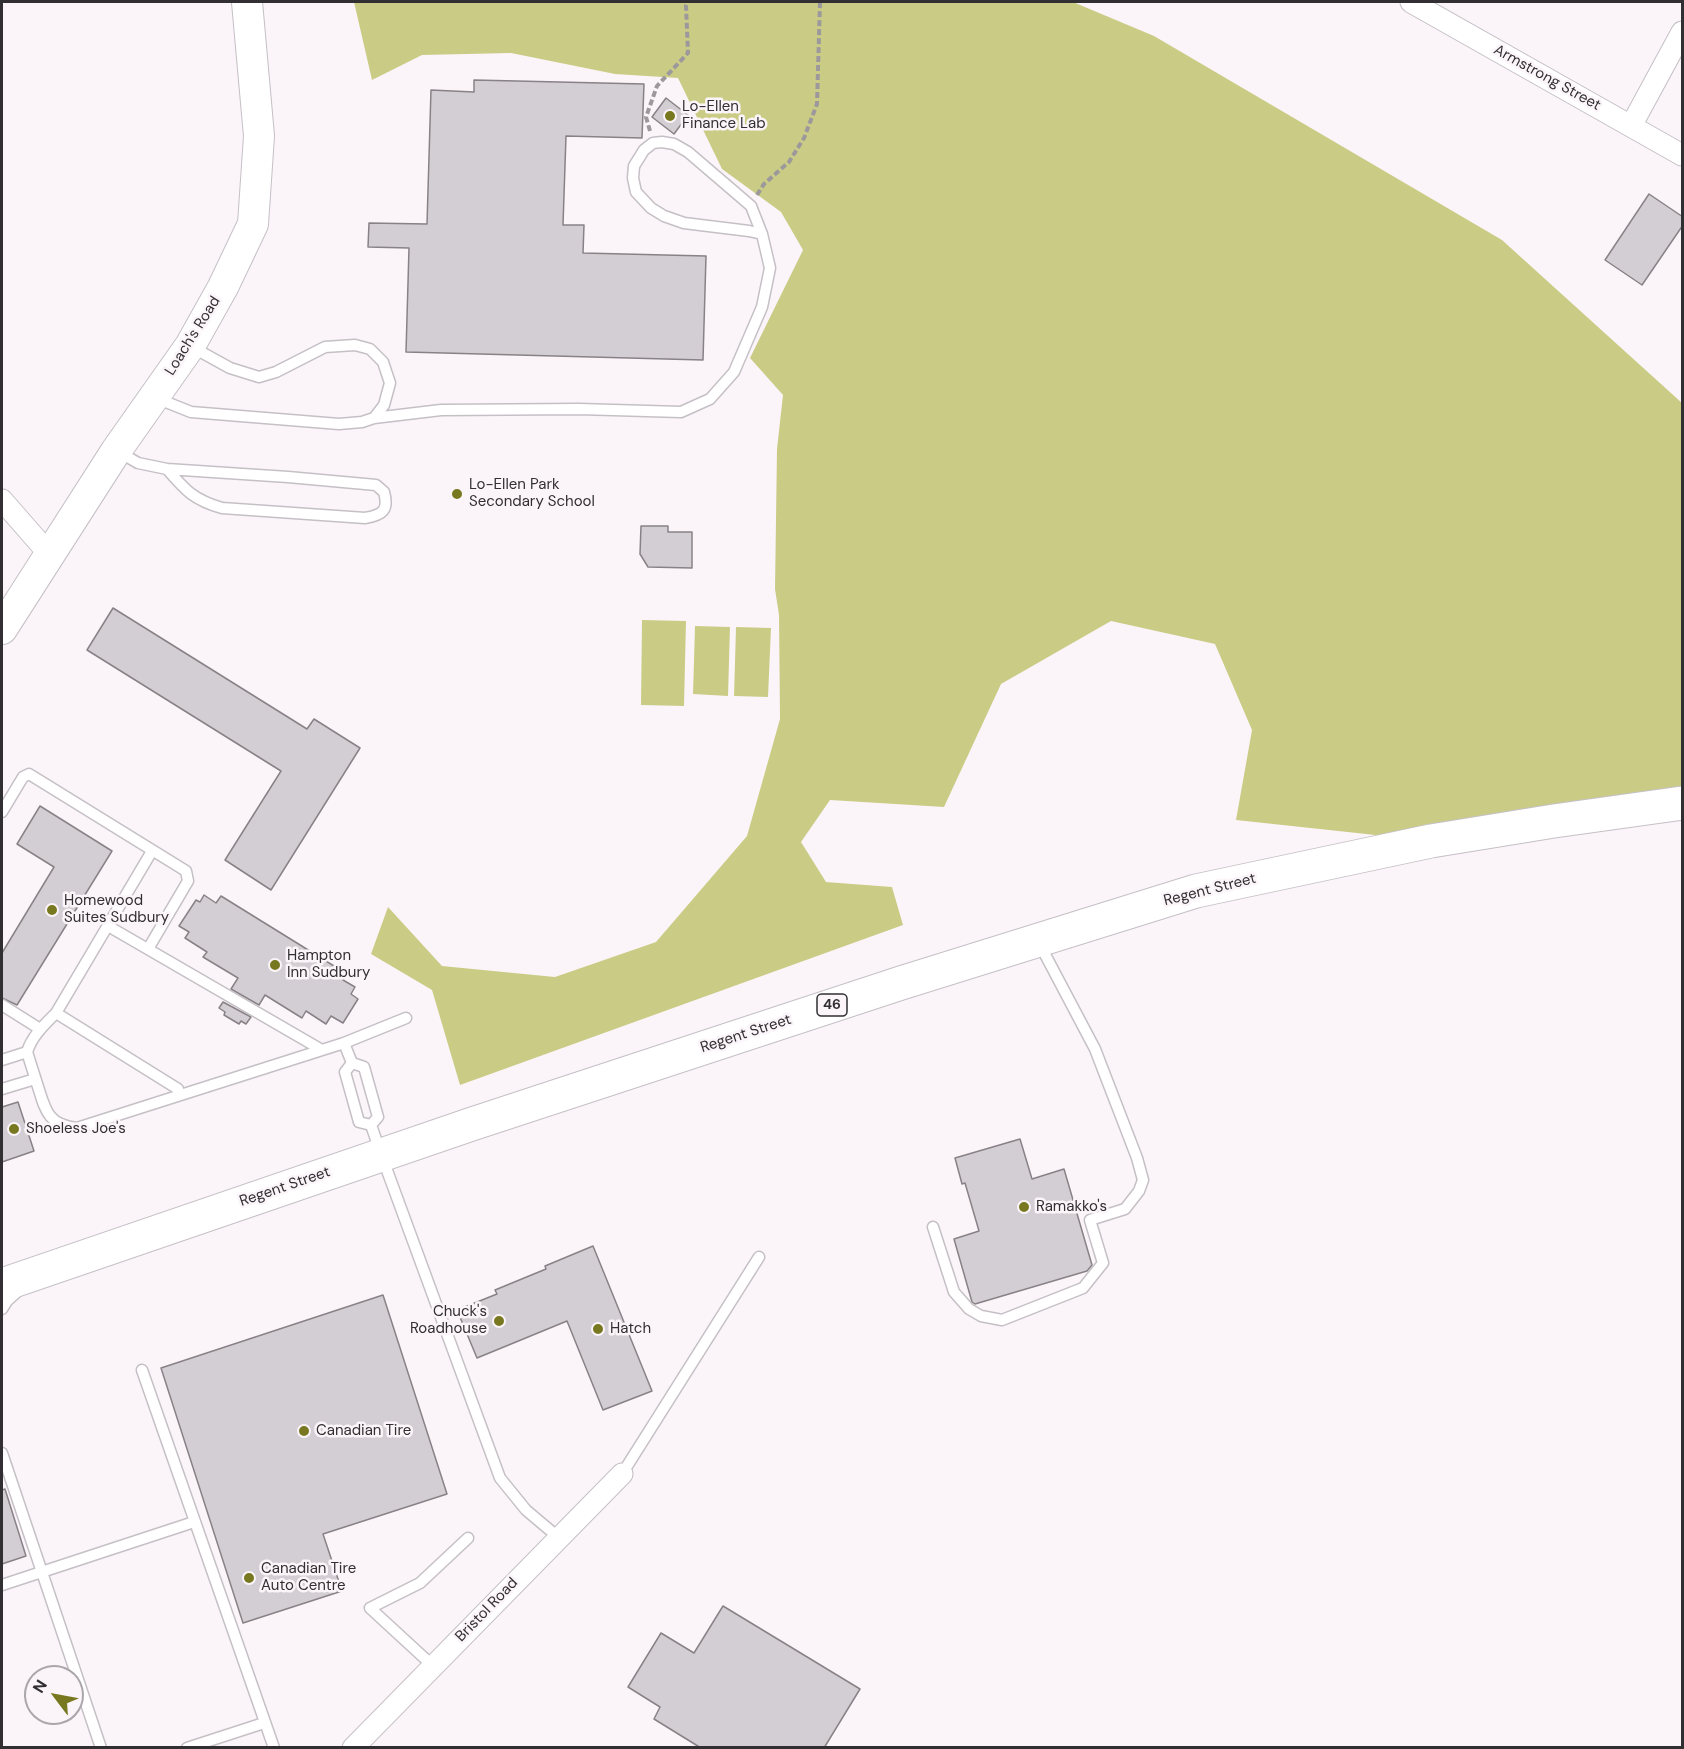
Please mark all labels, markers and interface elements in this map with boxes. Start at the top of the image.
street label: Armstrong Street [1490,41,1604,115]
place label: Lo-Ellen Finance Lab [682,98,766,133]
marker: Lo-Ellen Finance Lab [663,109,677,123]
street label: Loach's Road [162,293,224,379]
place label: Lo-Ellen Park Secondary School [469,476,595,511]
marker: Lo-Ellen Park Secondary School [450,487,464,501]
street label: Regent Street [1162,870,1258,910]
place label: Homewood Suites Sudbury [64,892,169,927]
marker: Homewood Suites Sudbury [45,903,59,917]
place label: Hampton Inn Sudbury [287,947,370,982]
marker: Hampton Inn Sudbury [268,958,282,972]
road number: 46 [817,994,847,1016]
street label: Regent Street [698,1011,794,1057]
place label: Shoeless Joe's [26,1120,126,1138]
marker: Shoeless Joe's [7,1122,21,1136]
street label: Regent Street [237,1163,333,1211]
place label: Ramakko's [1036,1198,1107,1216]
marker: Ramakko's [1017,1200,1031,1214]
place label: Chuck's Roadhouse [410,1303,487,1338]
marker: Chuck's Roadhouse [492,1314,506,1328]
place label: Hatch [610,1320,651,1338]
marker: Hatch [591,1322,605,1336]
place label: Canadian Tire [316,1422,411,1440]
marker: Canadian Tire [297,1424,311,1438]
place label: Canadian Tire Auto Centre [261,1560,356,1595]
marker: Canadian Tire Auto Centre [242,1571,256,1585]
street label: Bristol Road [452,1574,522,1646]
north arrow [24,1665,84,1725]
text: N [28,1676,52,1697]

